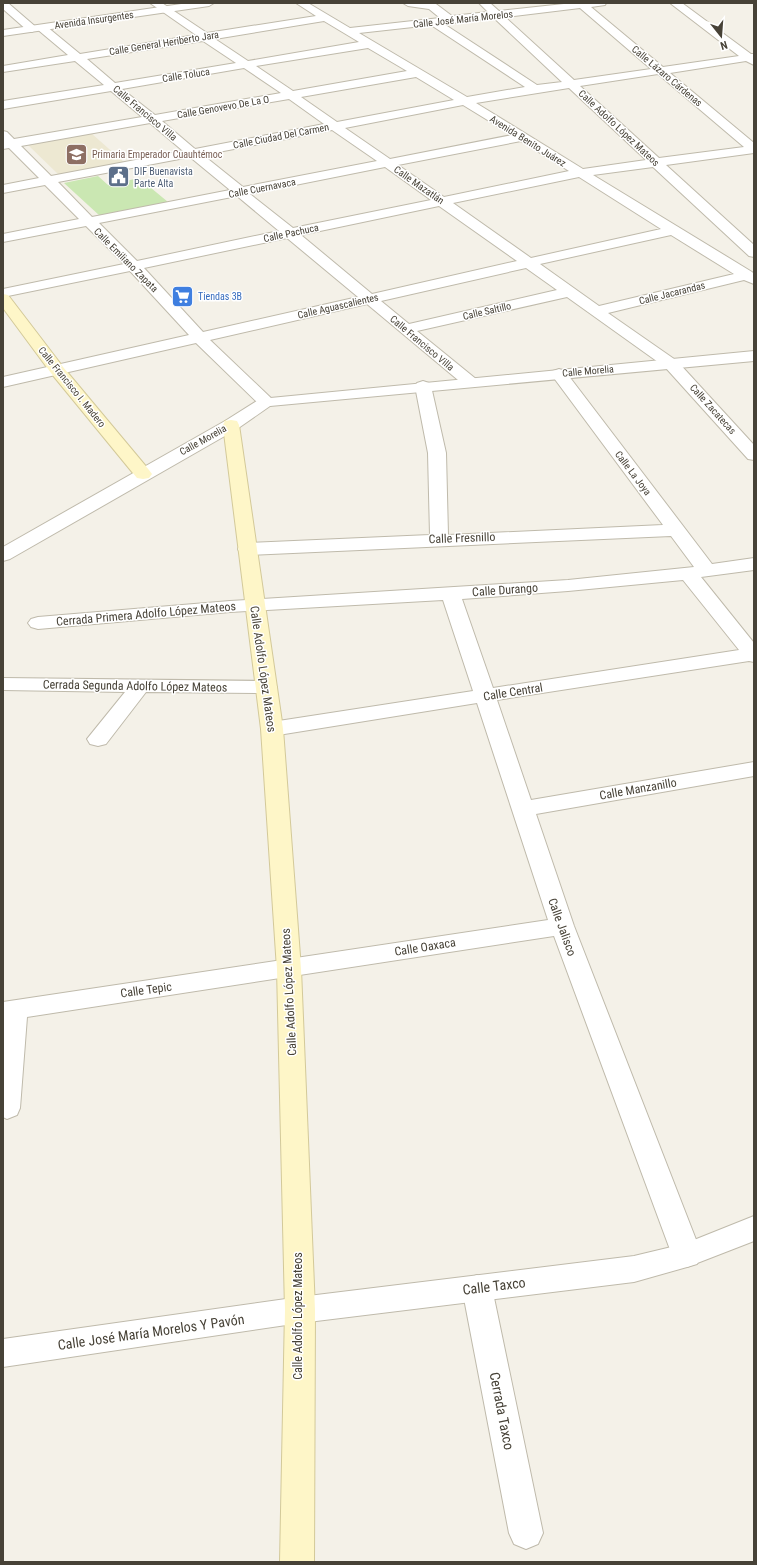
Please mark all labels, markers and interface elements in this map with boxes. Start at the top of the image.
street label: Calle José María Morelos [413,8,514,30]
street label: Avenida Insurgentes [54,9,135,31]
north arrow [701,16,741,56]
street label: Calle General Heriberto Jara [108,29,220,57]
text: N [718,38,729,52]
street label: Calle Lázaro Cárdenas [630,43,705,109]
street label: Calle Toluca [161,66,211,84]
street label: Calle Francisco Villa [111,83,179,143]
street label: Calle Adolfo López Mateos [576,88,662,169]
street label: Calle Genovevo De La O [176,93,270,121]
street label: Avenida Benito Juárez [488,113,568,169]
street label: Calle Ciudad Del Carmen [232,121,330,151]
school or university icon: Primaria Emperador Cuauhtémoc [63,141,89,167]
place label: Primaria Emperador Cuauhtémoc [92,149,223,160]
public building icon: DIF Buenavista Parte Alta [106,164,132,190]
street label: Calle Mazatlán [392,164,446,206]
place label: DIF Buenavista Parte Alta [134,166,193,189]
street label: Calle Cuernavaca [227,176,297,200]
street label: Calle Pachuca [262,222,320,244]
street label: Calle Emiliano Zapata [92,226,160,294]
street label: Calle Jacarandas [638,279,707,307]
supermarket icon: Tiendas 3B [170,283,196,309]
place label: Tiendas 3B [198,291,242,302]
street label: Calle Aguascalientes [296,291,380,321]
street label: Calle Saltillo [462,300,512,322]
street label: Calle Francisco Villa [388,313,456,373]
street label: Calle Francisco I. Madero [36,345,108,429]
street label: Calle Morelia [562,363,614,379]
street label: Calle Zacatecas [688,382,738,436]
street label: Calle Morelia [178,423,228,457]
street label: Calle La Joya [613,449,653,497]
street label: Calle Fresnillo [428,530,496,546]
street label: Calle Durango [472,581,538,599]
street label: Cerrada Primera Adolfo López Mateos [56,599,236,629]
street label: Calle Adolfo López Mateos [247,605,279,733]
street label: Cerrada Segunda Adolfo López Mateos [43,677,227,695]
street label: Calle Central [482,680,544,704]
street label: Calle Manzanillo [598,775,678,803]
street label: Calle Jalisco [545,896,579,958]
street label: Calle Adolfo López Mateos [279,928,299,1056]
street label: Calle Oaxaca [393,935,457,959]
street label: Calle Tepic [119,979,173,1001]
street label: Calle Adolfo López Mateos [291,1252,305,1380]
street label: Calle Taxco [462,1274,526,1298]
street label: Calle José María Morelos Y Pavón [57,1311,245,1353]
street label: Cerrada Taxco [487,1371,517,1451]

